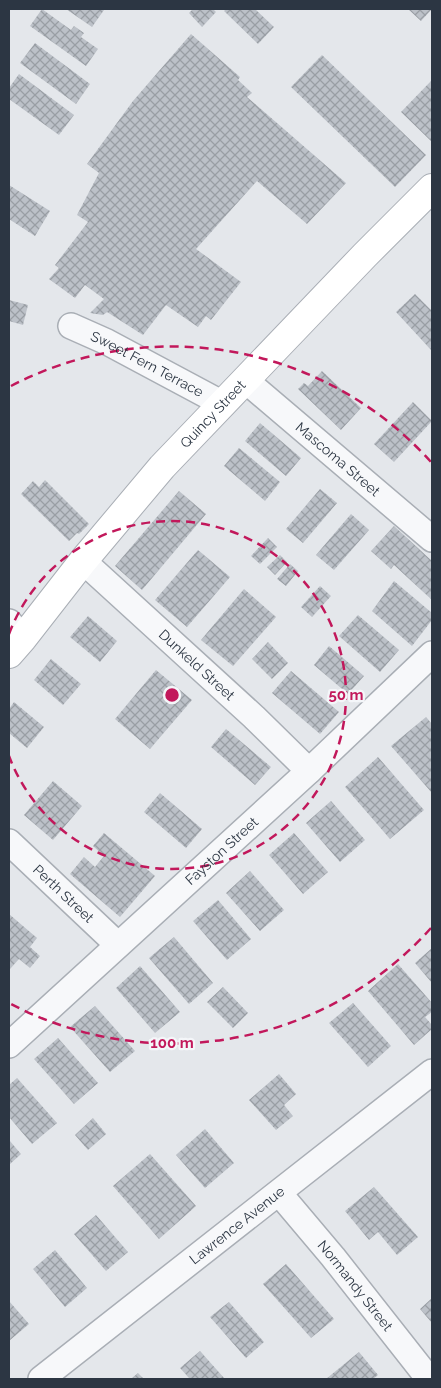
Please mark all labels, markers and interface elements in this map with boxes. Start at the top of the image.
street label: Sweet Fern Terrace [88,328,206,400]
street label: Quincy Street [177,377,249,451]
street label: Mascoma Street [293,419,384,499]
street label: Dunkeld Street [156,626,238,704]
centre of rings [163,686,181,704]
text: 50 m [328,686,364,704]
street label: Fayston Street [182,813,261,888]
street label: Perth Street [30,861,97,926]
text: 100 m [150,1034,194,1052]
street label: Lawrence Avenue [186,1183,287,1267]
street label: Normandy Street [314,1237,396,1334]

